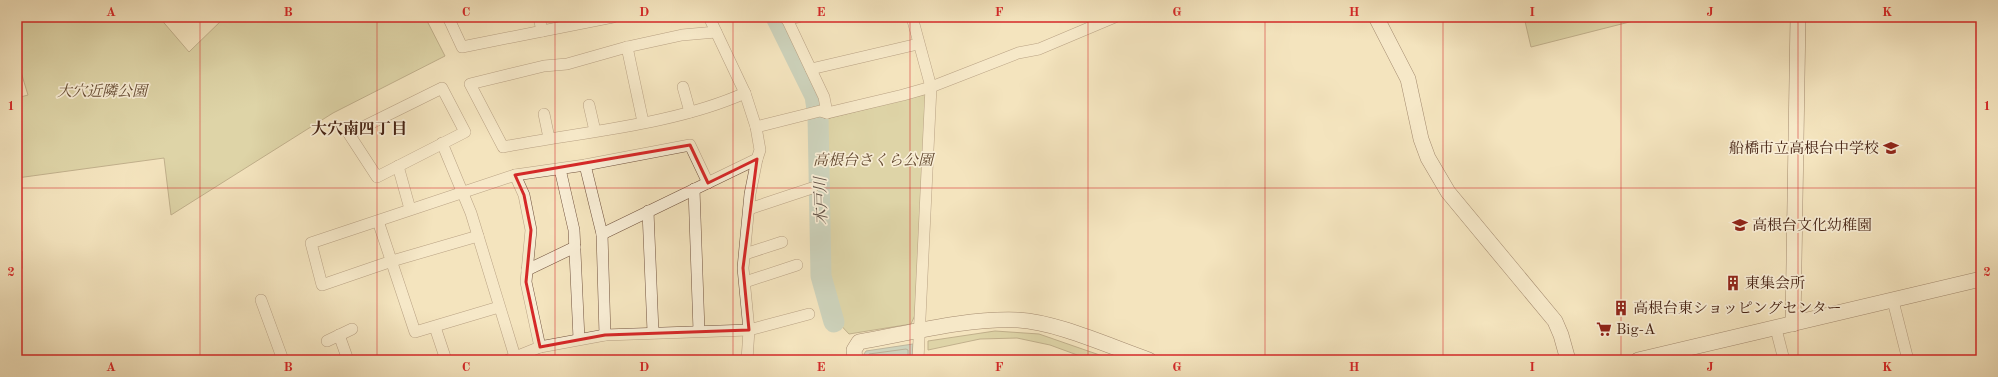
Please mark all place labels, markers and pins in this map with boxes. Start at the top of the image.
school or university icon: 船橋市立高根台中学校 [1882,139,1900,157]
place label: 船橋市立高根台中学校 [1729,140,1879,157]
school or university icon: 高根台文化幼稚園 [1731,216,1749,234]
place label: 高根台文化幼稚園 [1752,217,1872,234]
building icon: 東集会所 [1724,274,1742,292]
place label: 東集会所 [1745,275,1805,292]
building icon: 高根台東ショッピングセンター [1612,299,1630,317]
place label: 高根台東ショッピングセンター [1633,300,1842,317]
supermarket icon: Big-A [1595,320,1613,338]
place label: Big-A [1616,323,1656,338]

